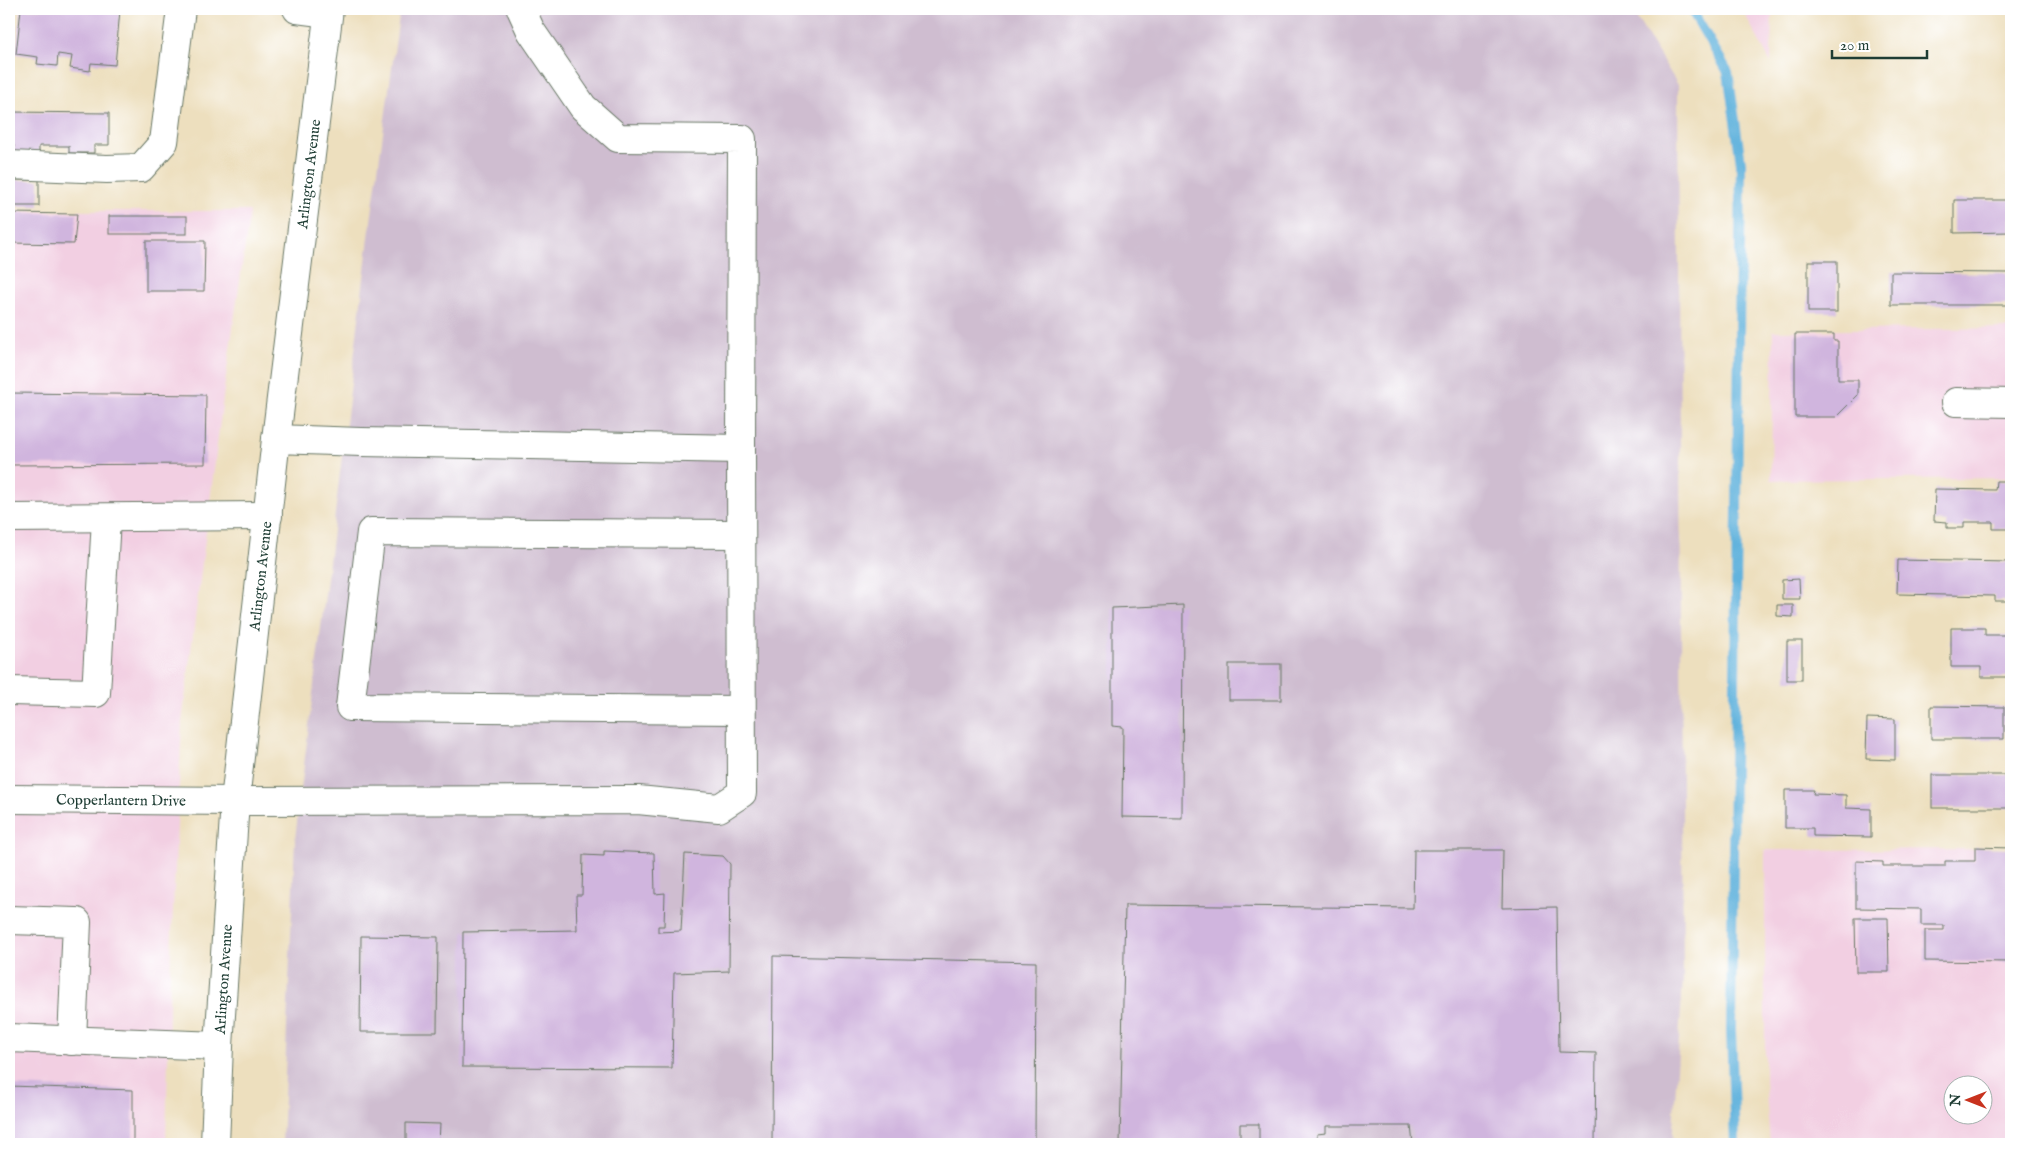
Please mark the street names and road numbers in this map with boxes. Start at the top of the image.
street label: Arlington Avenue [293,118,325,231]
street label: Arlington Avenue [245,520,277,633]
street label: Copperlantern Drive [56,790,186,811]
street label: Arlington Avenue [211,923,237,1036]

